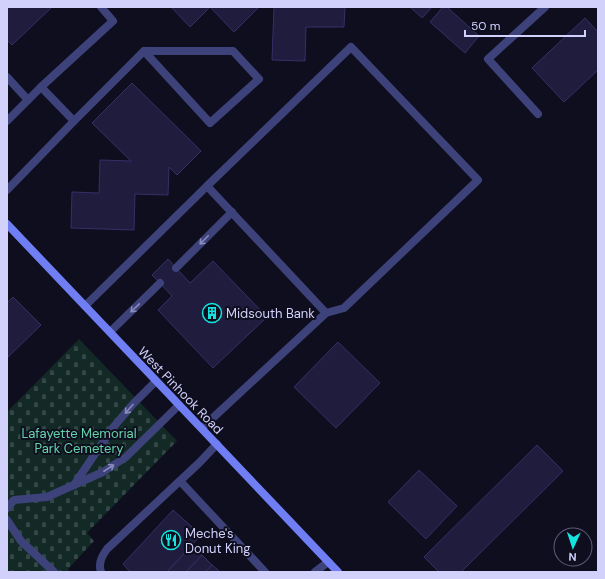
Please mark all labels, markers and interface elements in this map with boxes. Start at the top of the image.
scale bar [465,12,585,38]
text: 50 m [471,18,500,34]
one-way arrow [199,235,209,245]
building icon: Midsouth Bank [201,302,223,324]
one-way arrow [130,303,140,312]
place label: Midsouth Bank [226,305,315,322]
street label: West Pinhook Road [134,343,227,438]
one-way arrow [124,403,133,414]
park label: Lafayette Memorial Park Cemetery [21,425,137,457]
one-way arrow [103,464,114,473]
place label: Meche's Donut King [185,525,251,557]
north arrow [553,527,593,567]
restaurant icon: Meche's Donut King [160,529,182,551]
text: N [568,550,577,564]

